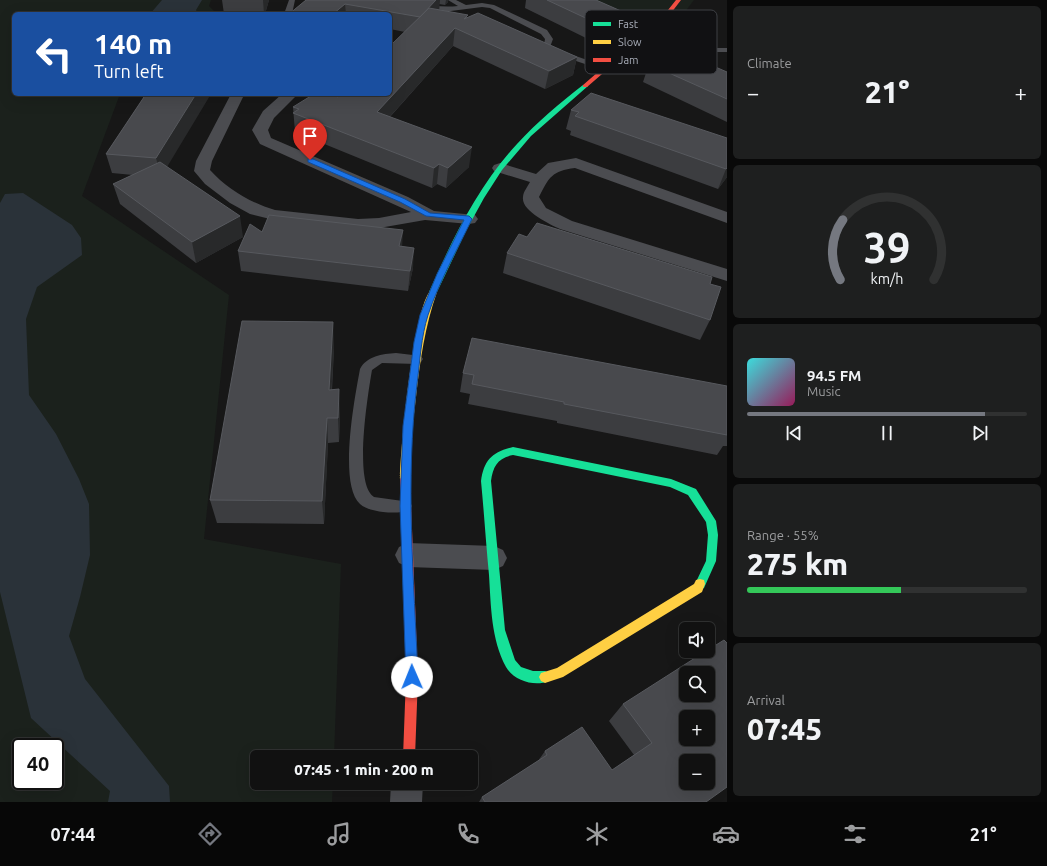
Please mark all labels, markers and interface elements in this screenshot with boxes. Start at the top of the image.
legend [585,10,717,74]
text: Fast [618,18,639,30]
icon: left [28,28,80,80]
text: 140 m [94,28,172,59]
text: Slow [618,36,642,48]
text: Jam [618,54,639,66]
text: Climate [747,56,792,70]
text: Turn left [94,61,164,81]
text: 21° [865,75,909,109]
text: − [747,80,759,105]
text: + [1015,80,1027,105]
pin [293,119,327,160]
icon: arrive [299,125,321,147]
text: 39 [864,224,910,271]
text: km/h [871,270,903,286]
text: 94.5 FM [807,367,861,384]
text: Music [807,384,841,398]
icon: previous [783,422,805,444]
icon: pause [876,422,898,444]
icon: next [969,422,991,444]
text: Range · 55% [747,528,819,542]
text: 275 km [747,547,848,581]
map controls [679,622,715,790]
button: sound [679,622,715,658]
position arrow [391,656,433,698]
button: search [679,666,715,702]
text: Arrival [747,693,785,707]
button: + [679,710,715,746]
text: 07:45 [747,712,822,746]
speed limit sign: 40 [12,738,64,790]
button: − [679,754,715,790]
text: 07:45 · 1 min · 200 m [294,761,434,778]
icon: directions [196,820,224,848]
icon: music [325,820,353,848]
icon: phone [454,820,482,848]
icon: climate [583,820,611,848]
icon: car [712,820,740,848]
icon: filters [841,820,869,848]
text: 07:44 [50,824,96,844]
text: 21° [970,824,997,844]

